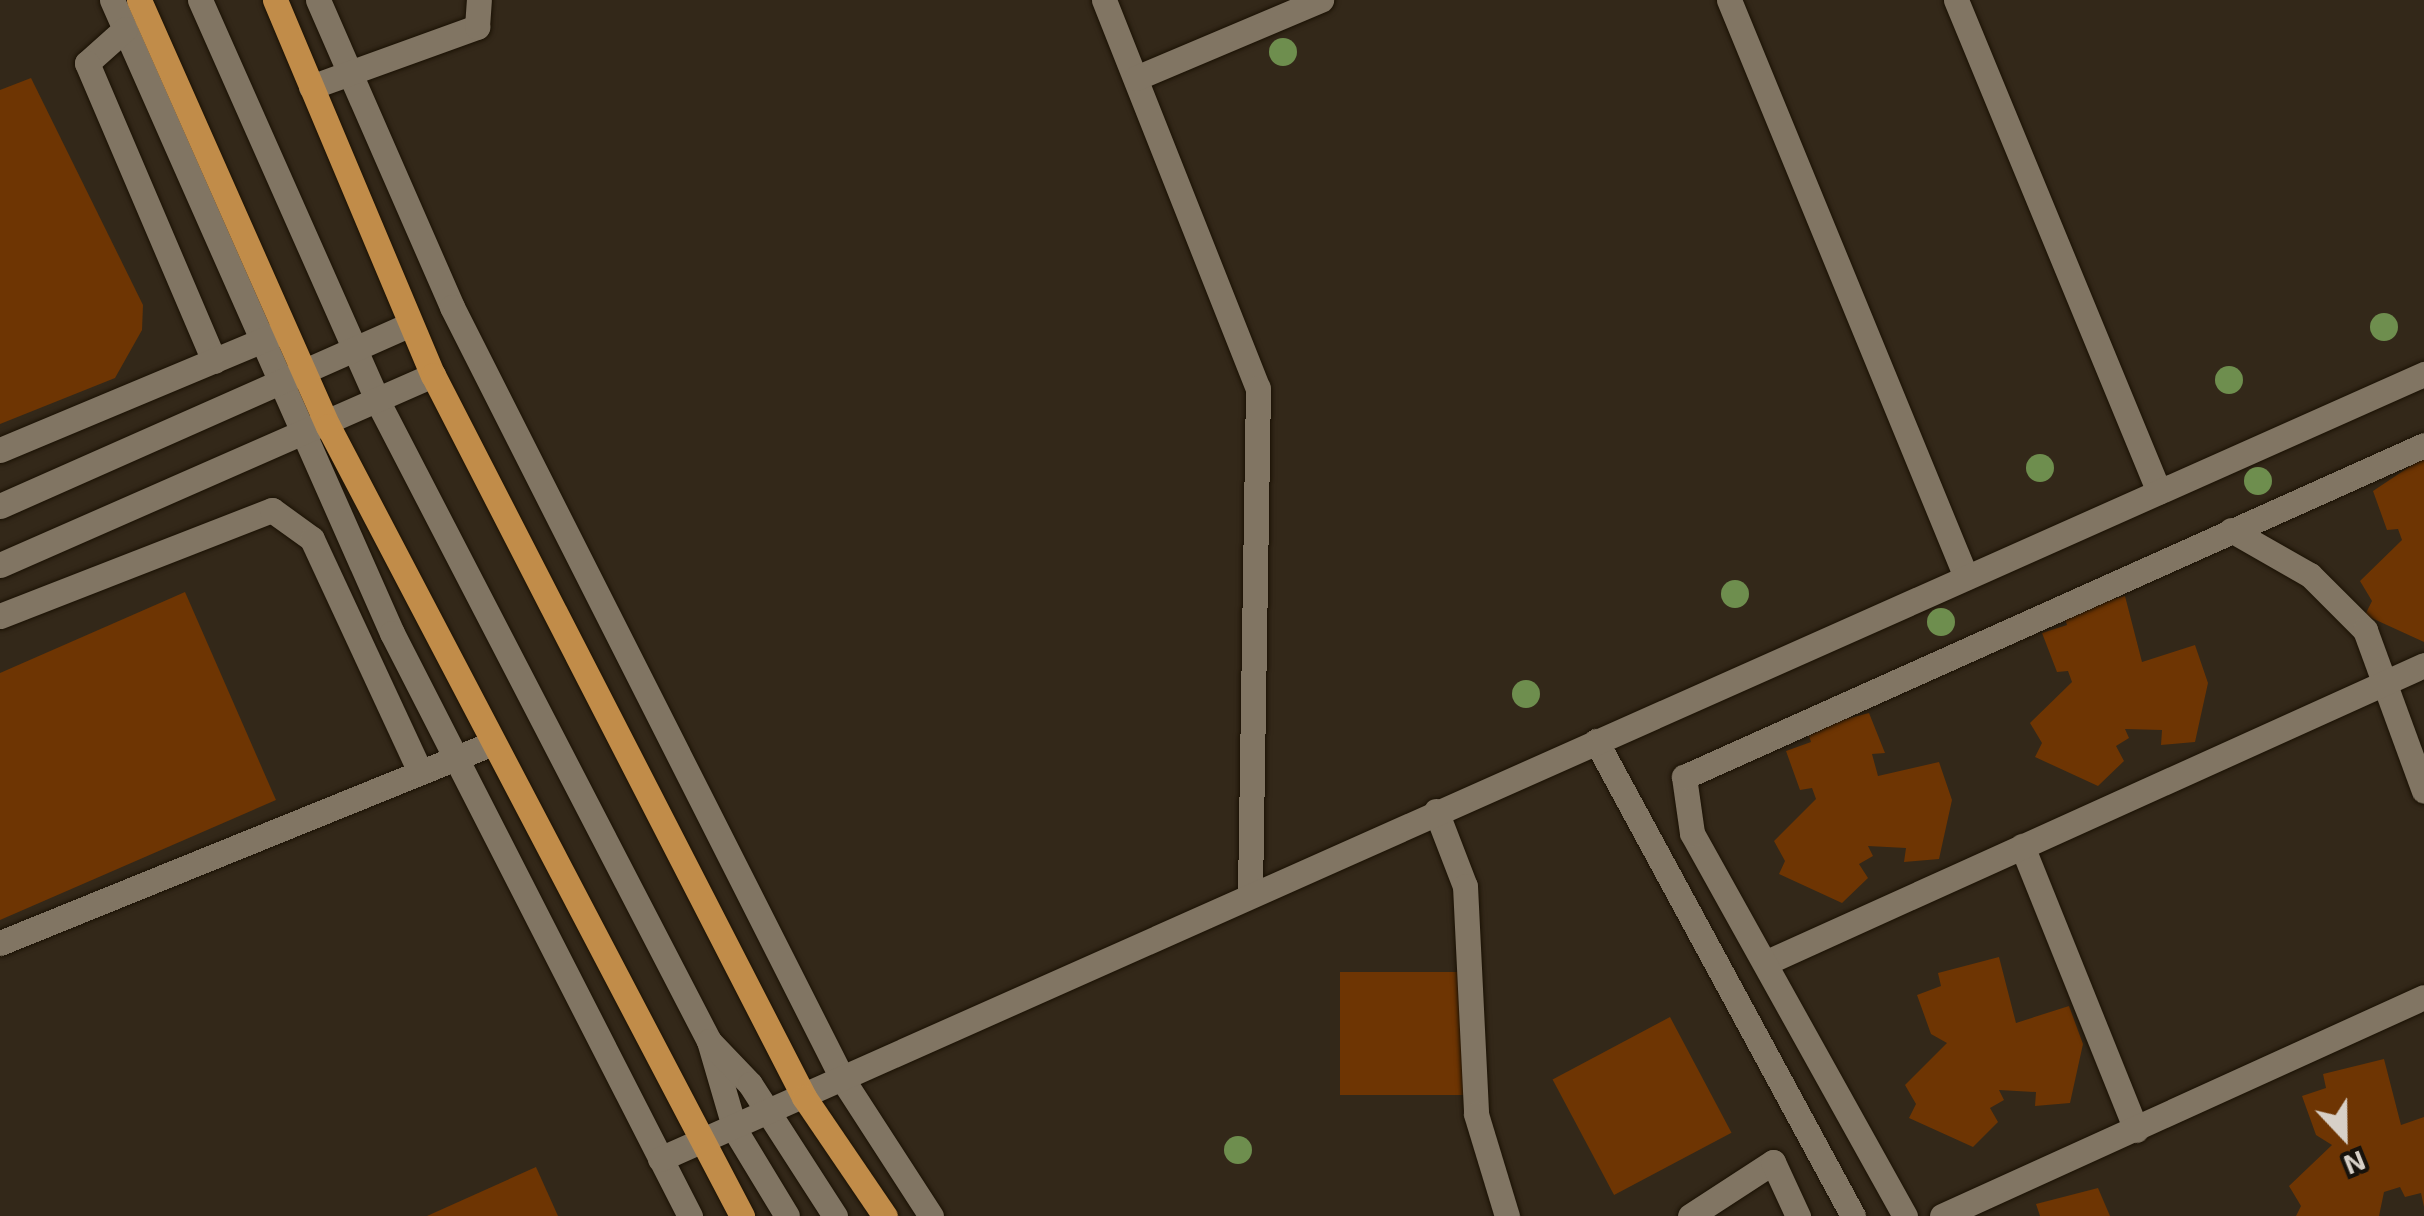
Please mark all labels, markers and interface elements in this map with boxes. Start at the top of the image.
north arrow [2294,1086,2394,1186]
text: N [2339,1144,2371,1183]

